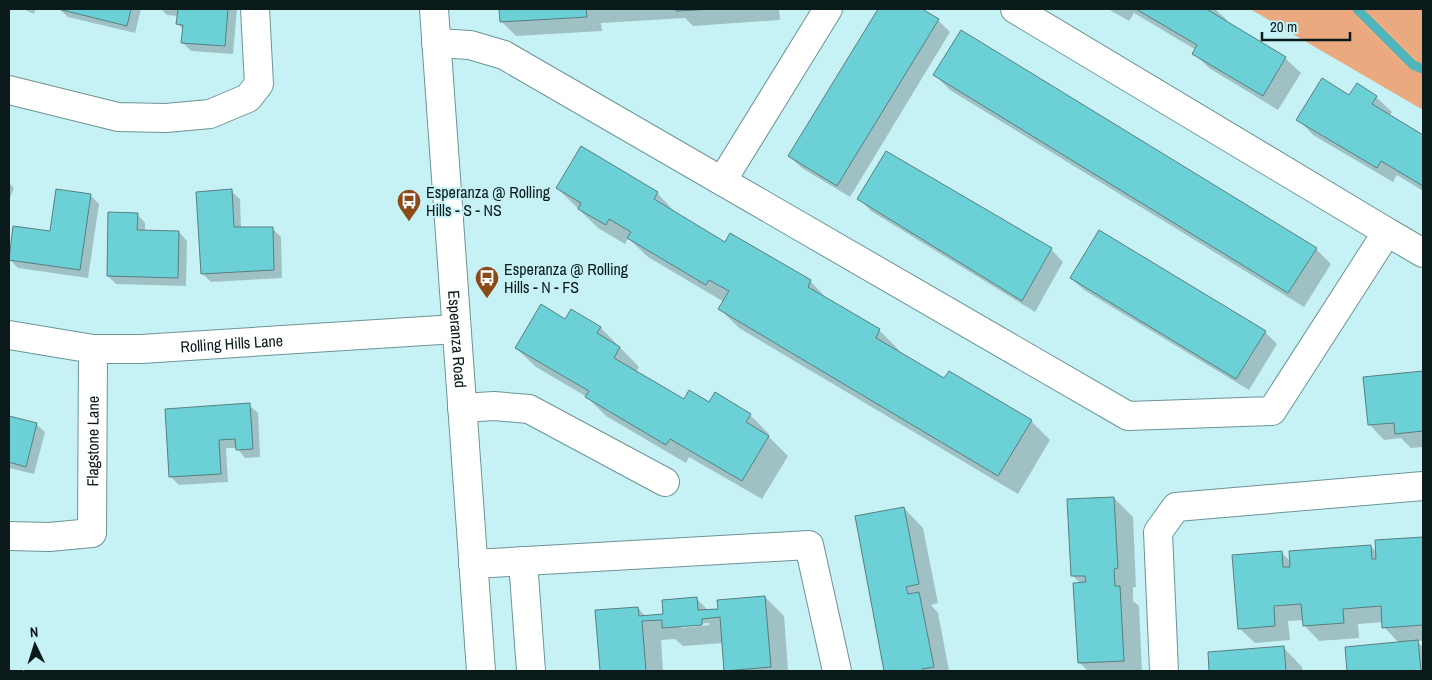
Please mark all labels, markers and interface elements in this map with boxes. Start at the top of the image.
scale bar [1262,10,1350,42]
text: 20 m [1270,16,1297,37]
place label: Esperanza @ Rolling Hills - S - NS [426,181,551,221]
bus stop icon: Esperanza @ Rolling Hills - S - NS [396,188,422,222]
place label: Esperanza @ Rolling Hills - N - FS [504,258,629,298]
bus stop icon: Esperanza @ Rolling Hills - N - FS [474,265,500,299]
street label: Esperanza Road [443,290,472,389]
street label: Rolling Hills Lane [180,329,284,357]
street label: Flagstone Lane [81,396,104,487]
north arrow [10,620,60,670]
text: N [29,623,39,641]

